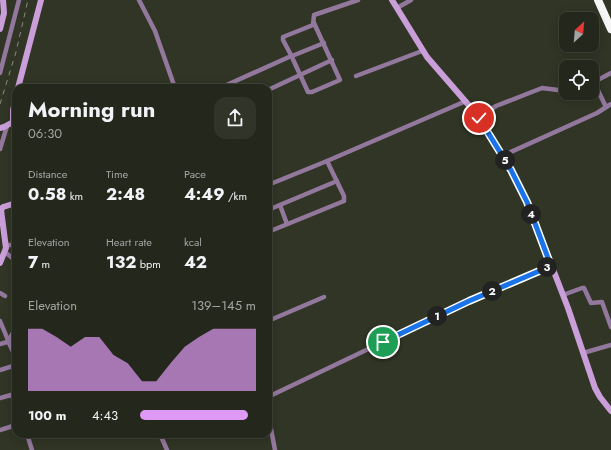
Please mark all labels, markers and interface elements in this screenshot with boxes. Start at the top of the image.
north arrow [559,12,599,52]
map controls [559,12,599,100]
button: locate [559,60,599,100]
text: Morning run [28,93,155,125]
button: share [214,97,256,139]
pin [462,101,496,135]
icon: check [468,107,490,129]
text: 06:30 [28,124,62,143]
pin: 5 [495,150,515,170]
text: 5 [501,152,509,168]
text: Distance [28,166,67,182]
text: Time [106,166,128,182]
text: Pace [184,166,206,182]
text: 0.58 [28,182,66,206]
text: 2:48 [106,182,145,206]
text: 4:49 [184,182,225,206]
text: km [66,188,83,204]
text: /km [225,188,247,204]
pin: 4 [521,204,541,224]
text: 4 [527,206,535,222]
text: Elevation [28,234,70,250]
text: Heart rate [106,234,152,250]
text: kcal [184,234,202,250]
text: 7 [28,250,38,274]
text: 132 [106,250,136,274]
text: 42 [184,250,207,274]
text: m [38,256,50,272]
text: bpm [136,256,161,272]
pin: 3 [537,257,557,277]
text: 3 [544,259,550,275]
pin: 2 [482,281,502,301]
text: 2 [488,283,496,299]
text: Elevation [28,296,77,315]
text: 139–145 m [191,296,256,315]
pin: 1 [427,306,447,326]
text: 1 [434,308,440,324]
pin [366,325,400,359]
icon: arrive [372,331,394,353]
text: 100 m [28,406,66,425]
text: 4:43 [92,406,118,425]

